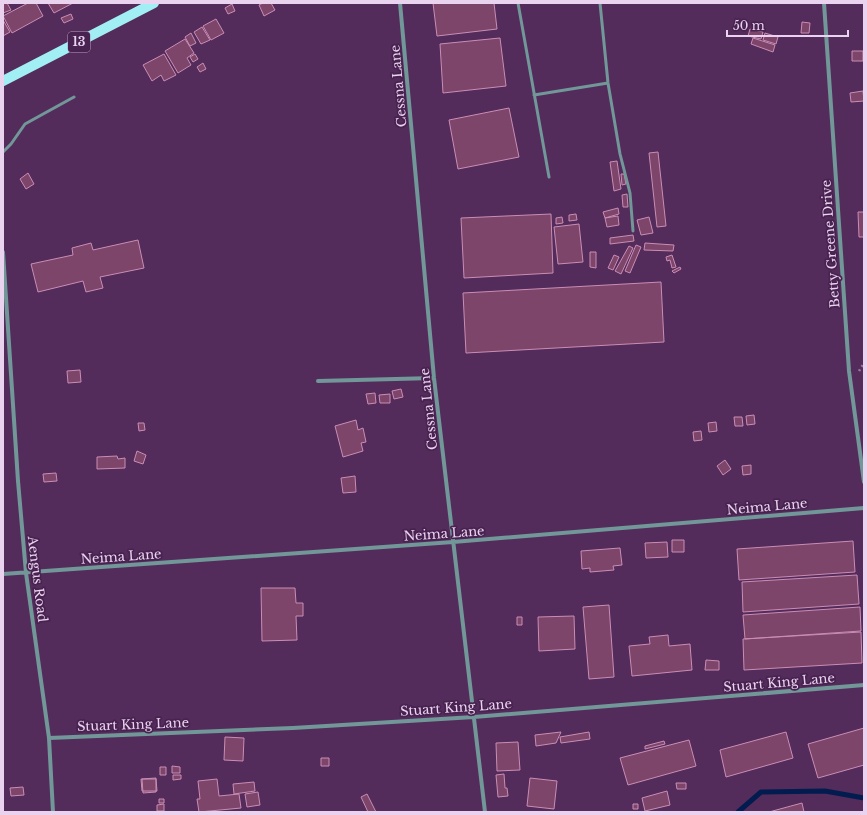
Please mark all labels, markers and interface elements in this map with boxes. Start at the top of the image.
scale bar [727,12,848,38]
text: 50 m [733,18,765,33]
road number: 13 [68,32,90,52]
street label: Cessna Lane [386,44,411,128]
street label: Betty Greene Drive [818,179,843,309]
street label: Cessna Lane [416,367,441,451]
street label: Neima Lane [726,494,808,518]
street label: Neima Lane [403,522,485,545]
street label: Aengus Road [24,534,51,623]
street label: Neima Lane [80,545,162,568]
street label: Stuart King Lane [723,669,836,696]
street label: Stuart King Lane [400,695,512,720]
street label: Stuart King Lane [77,714,189,735]

